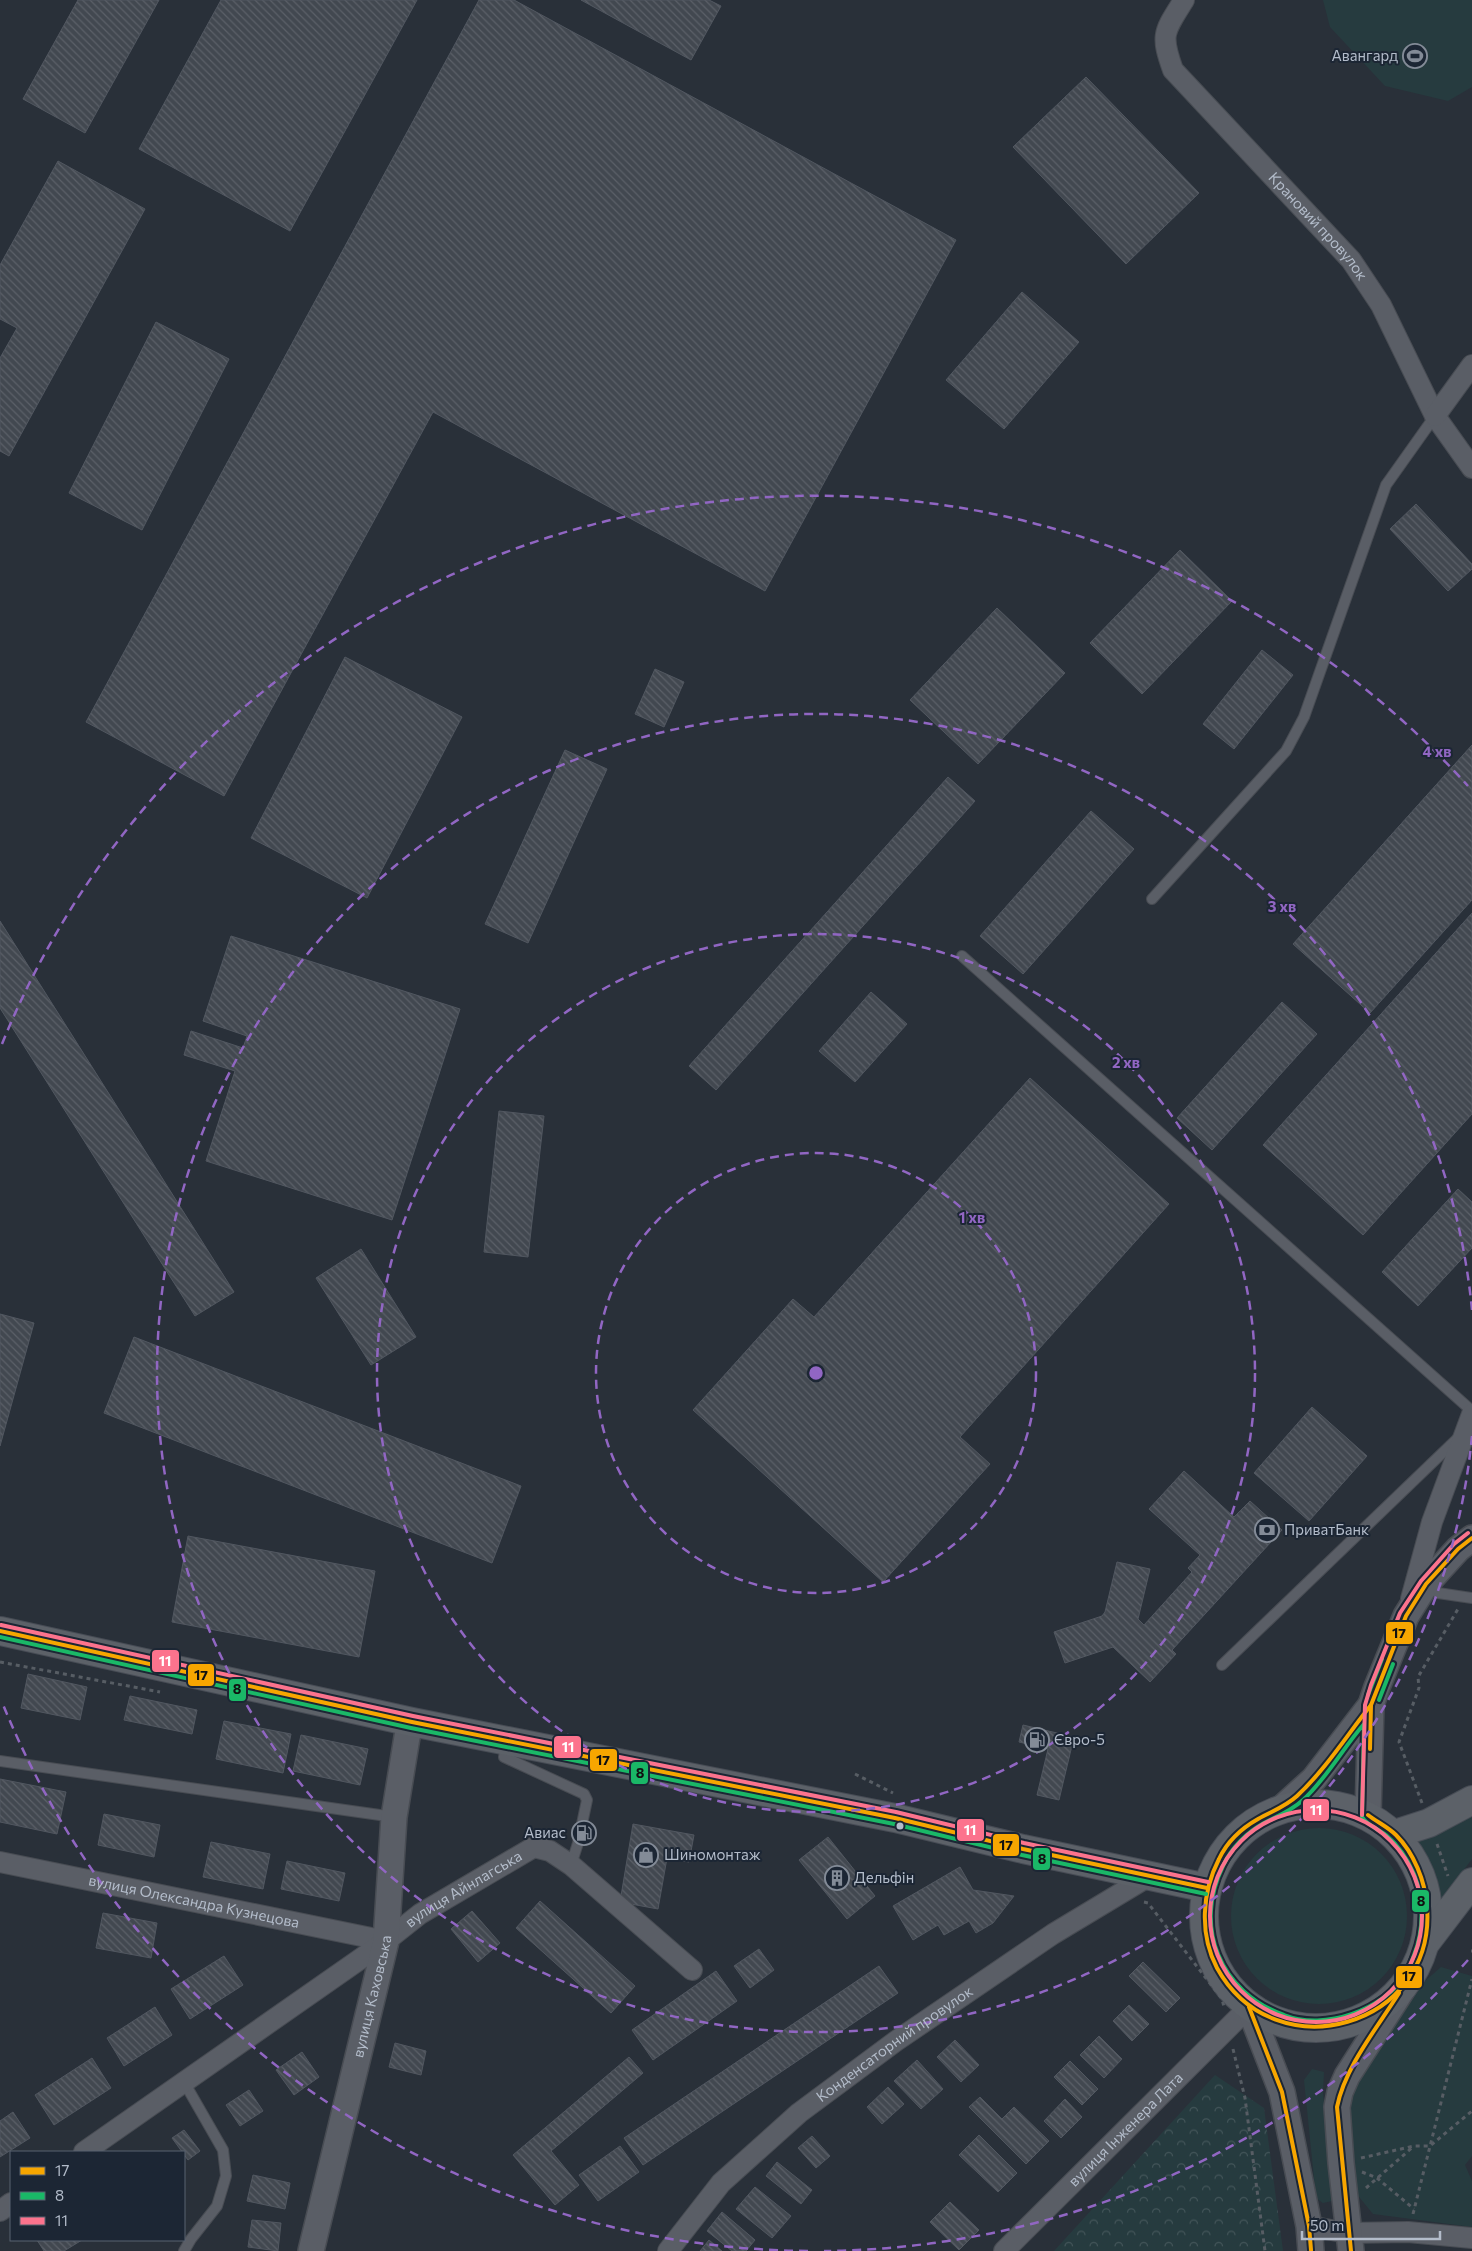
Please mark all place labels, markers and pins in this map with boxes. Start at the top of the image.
sports icon: Авангард [1402,43,1428,69]
place label: Авангард [1331,46,1398,64]
centre of rings [807,1364,825,1382]
bank icon: ПриватБанк [1254,1517,1280,1543]
place label: ПриватБанк [1284,1520,1369,1538]
fuel station icon: Євро-5 [1024,1727,1050,1753]
place label: Євро-5 [1054,1730,1105,1748]
fuel station icon: Авиас [571,1820,597,1846]
unlabelled marker [895,1821,905,1831]
place label: Авиас [524,1823,566,1841]
shop icon: Шиномонтаж [633,1842,659,1868]
place label: Шиномонтаж [664,1845,761,1863]
building icon: Дельфін [824,1865,850,1891]
place label: Дельфін [854,1868,914,1886]

